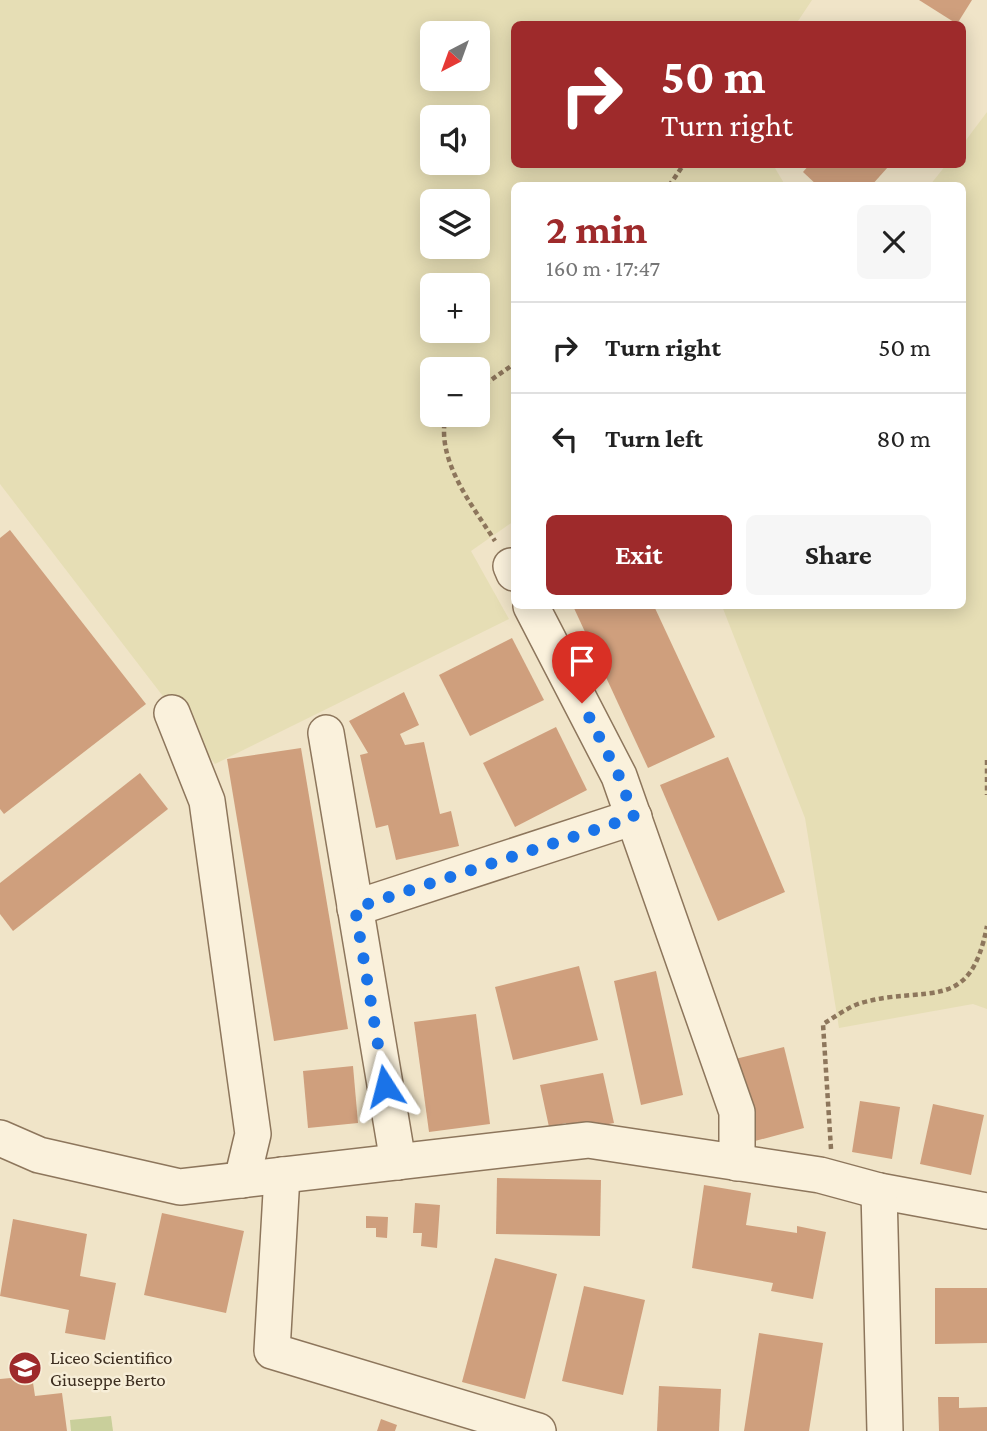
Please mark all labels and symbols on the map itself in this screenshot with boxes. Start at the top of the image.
north arrow [420,21,490,91]
pin [552,631,612,703]
position arrow [348,1049,422,1123]
place label: Liceo Scientifico Giuseppe Berto [50,1347,173,1390]
school or university icon: Liceo Scientifico Giuseppe Berto [6,1349,44,1387]

